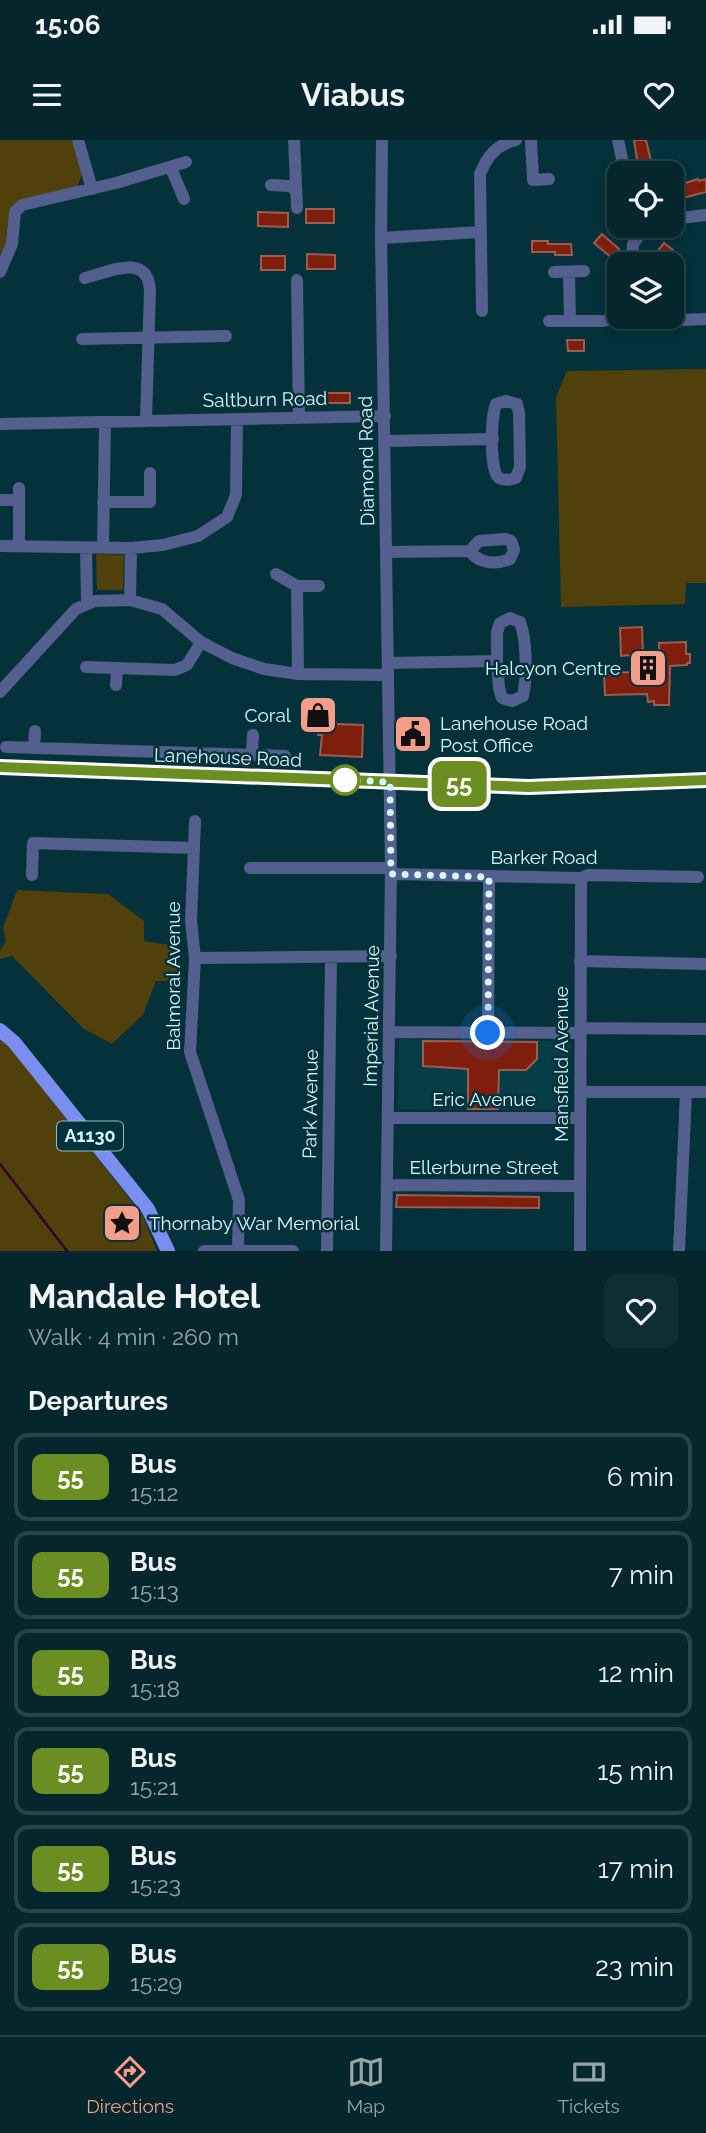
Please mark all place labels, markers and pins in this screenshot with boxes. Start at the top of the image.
building icon: Halcyon Centre [627,647,669,689]
place label: Halcyon Centre [485,657,621,679]
shop icon: Coral [297,694,339,736]
place label: Coral [245,704,292,726]
place label: Lanehouse Road Post Office [440,712,588,756]
public building icon: Lanehouse Road Post Office [392,713,434,755]
unlabelled marker [330,765,360,795]
place icon: Thornaby War Memorial [101,1202,143,1244]
place label: Thornaby War Memorial [149,1212,360,1234]

